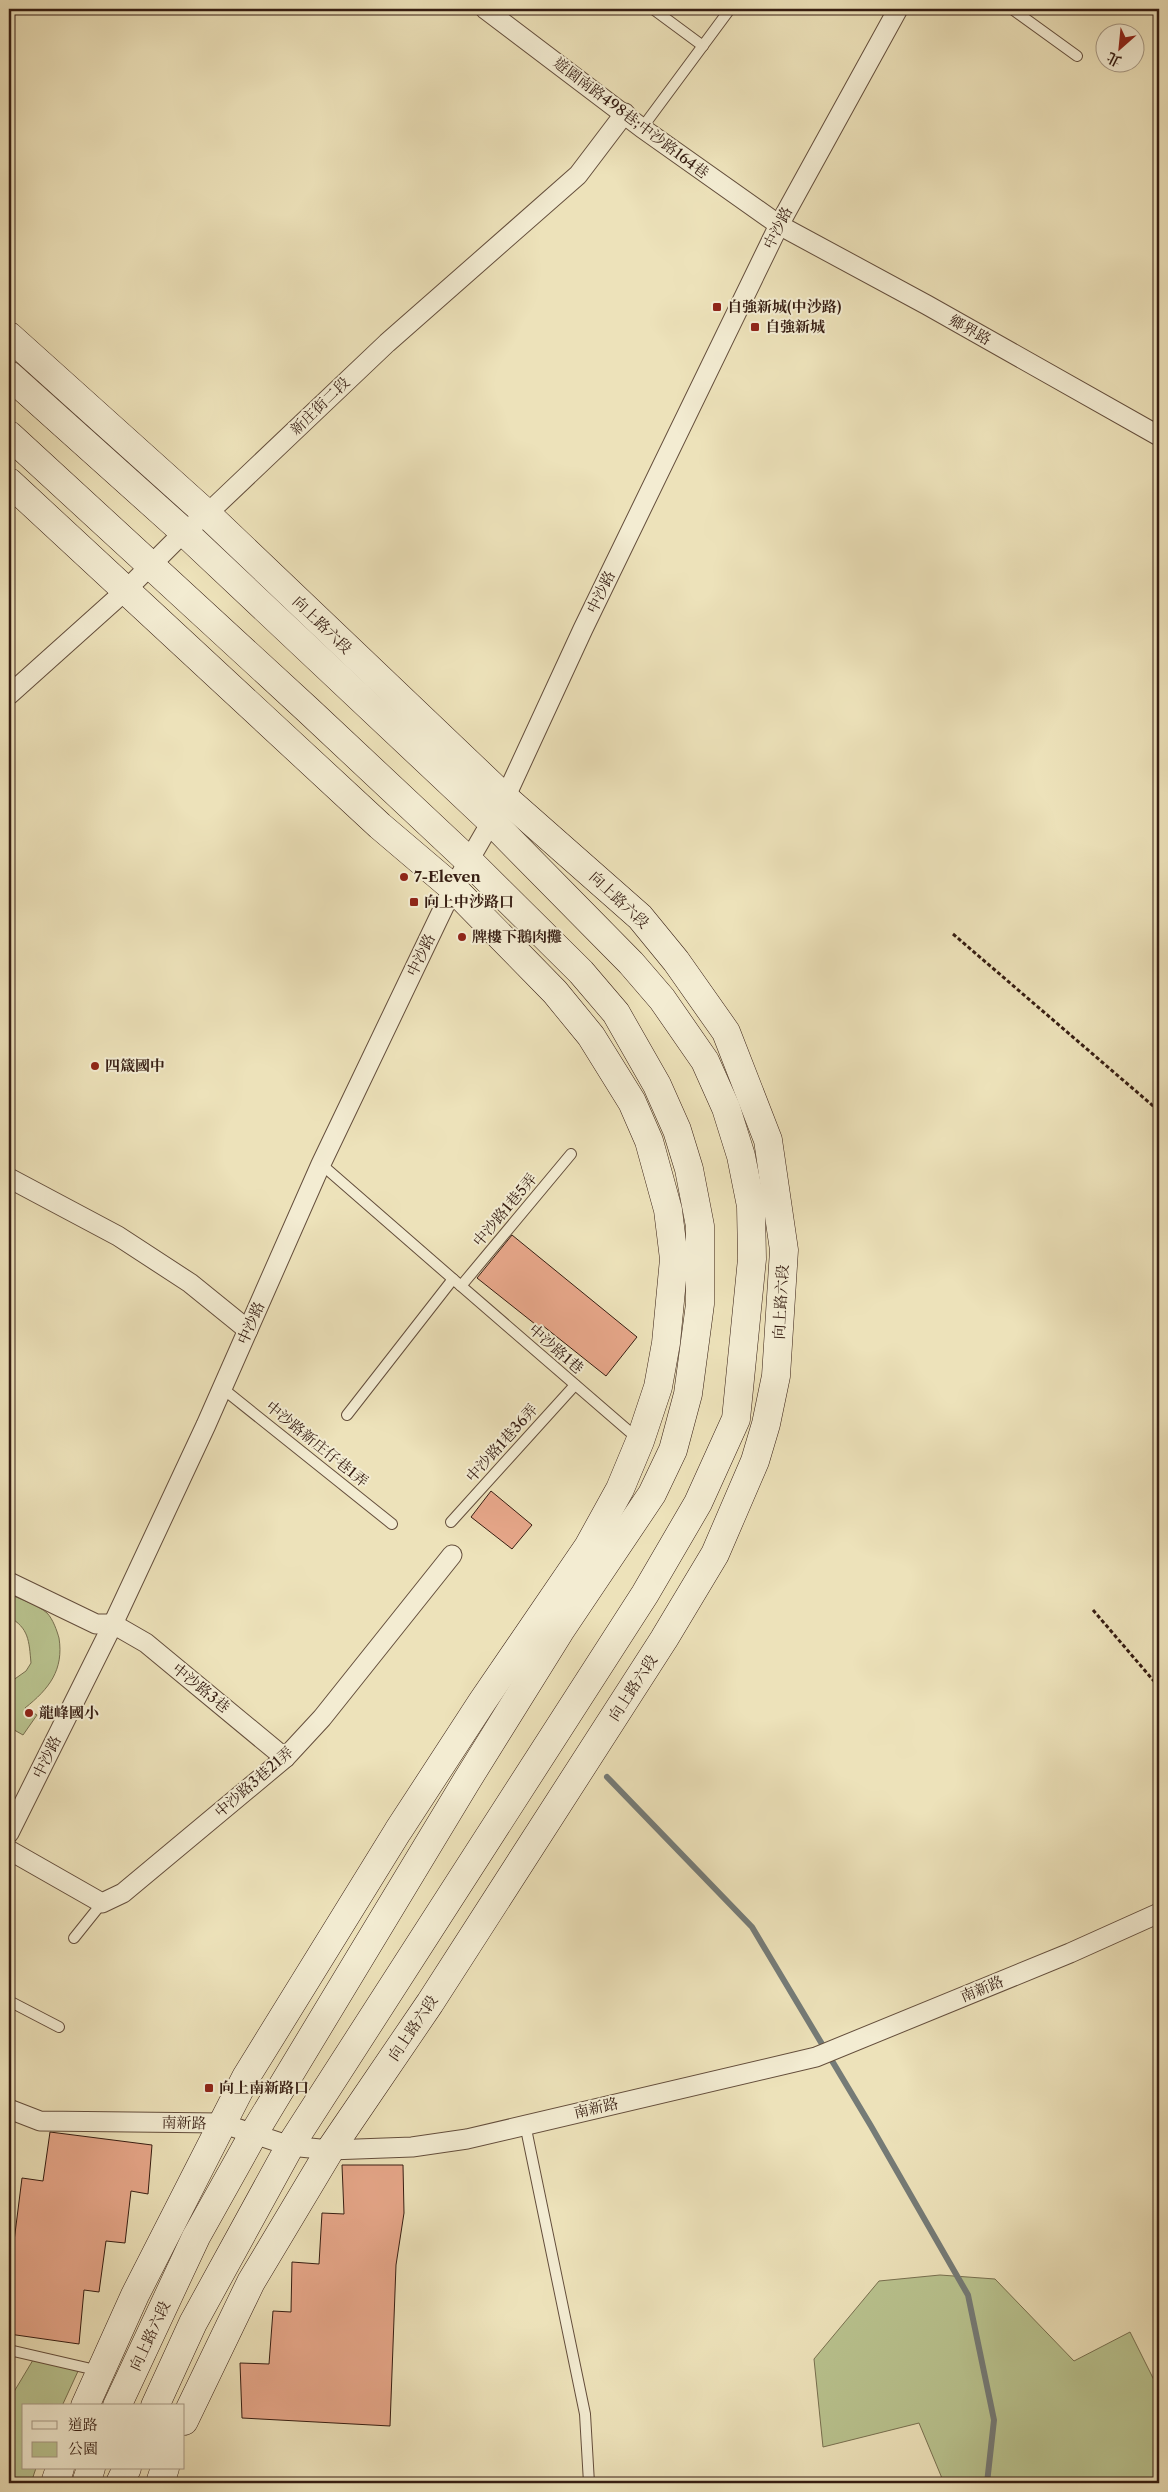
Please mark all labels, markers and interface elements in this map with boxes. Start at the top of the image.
north arrow [1096,22,1146,72]
text: 北 [1104,48,1124,71]
street label: 遊園南路498巷;中沙路164巷 [550,53,713,182]
street label: 中沙路 [759,203,796,252]
place label: 自強新城(中沙路) [727,297,842,316]
marker: 自強新城(中沙路) [711,301,723,313]
street label: 鄉界路 [946,310,995,349]
place label: 自強新城 [765,317,825,336]
marker: 自強新城 [749,321,761,333]
street label: 新庄街二段 [286,373,353,439]
street label: 中沙路 [582,567,619,616]
street label: 向上路六段 [289,592,356,658]
place label: 7-Eleven [414,867,482,886]
street label: 向上路六段 [585,867,653,932]
marker: 7-Eleven [398,871,410,883]
place label: 向上中沙路口 [424,892,514,911]
marker: 向上中沙路口 [408,896,420,908]
place label: 牌樓下鵝肉攤 [472,927,562,946]
street label: 中沙路 [402,930,439,979]
marker: 牌樓下鵝肉攤 [456,931,468,943]
place label: 四箴國中 [105,1056,165,1075]
marker: 四箴國中 [89,1060,101,1072]
street label: 中沙路1巷5弄 [469,1169,541,1250]
street label: 向上路六段 [769,1264,792,1340]
street label: 中沙路 [233,1298,268,1347]
street label: 中沙路1巷 [525,1320,588,1378]
street label: 中沙路新庄仔巷1弄 [262,1396,372,1491]
street label: 中沙路1巷36弄 [462,1400,542,1486]
street label: 向上路六段 [604,1651,661,1724]
street label: 中沙路3巷 [169,1659,234,1716]
place label: 龍峰國小 [39,1703,99,1722]
marker: 龍峰國小 [23,1707,35,1719]
street label: 中沙路 [28,1732,65,1781]
street label: 中沙路3巷21弄 [210,1742,297,1821]
street label: 南新路 [957,1971,1006,2006]
street label: 向上路六段 [384,1991,441,2064]
place label: 向上南新路口 [219,2078,309,2097]
marker: 向上南新路口 [203,2082,215,2094]
street label: 南新路 [572,2093,620,2122]
street label: 南新路 [161,2113,207,2132]
street label: 向上路六段 [125,2298,174,2374]
legend [22,2404,185,2470]
text: 道路 [68,2415,98,2434]
text: 公園 [68,2439,98,2458]

